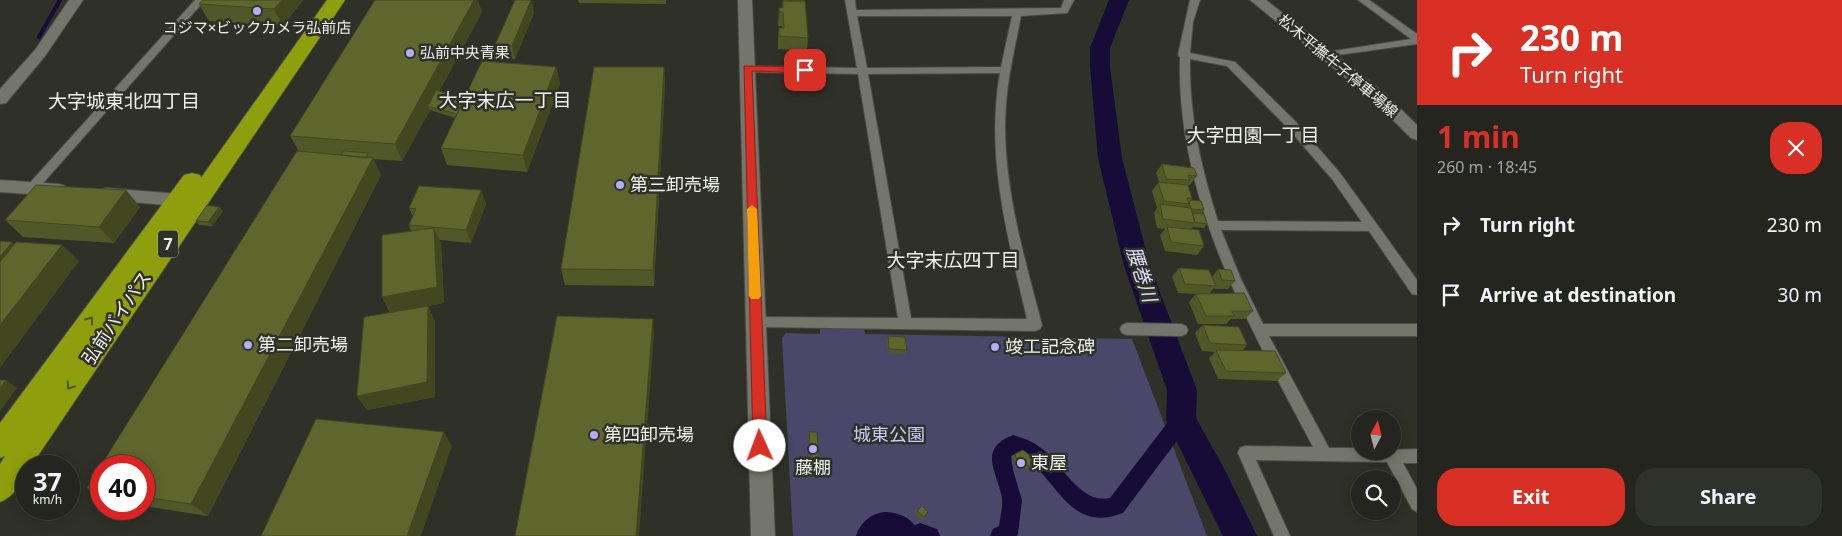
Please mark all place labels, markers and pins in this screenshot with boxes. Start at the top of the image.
marker: コジマ×ビックカメラ弘前店 [251,5,263,17]
place label: コジマ×ビックカメラ弘前店 [163,17,351,37]
place label: 弘前中央青果 [420,42,510,62]
marker: 弘前中央青果 [404,47,416,59]
pin [784,49,826,91]
place label: 第三卸売場 [630,172,720,196]
marker: 第三卸売場 [614,179,626,191]
place label: 第二卸売場 [258,332,348,356]
place label: 竣工記念碑 [1005,334,1095,358]
marker: 第二卸売場 [242,339,254,351]
marker: 竣工記念碑 [989,341,1001,353]
place label: 第四卸売場 [604,422,694,446]
marker: 第四卸売場 [588,429,600,441]
marker: 藤棚 [807,443,819,455]
place label: 東屋 [1031,450,1067,474]
place label: 藤棚 [795,455,831,479]
marker: 東屋 [1015,457,1027,469]

